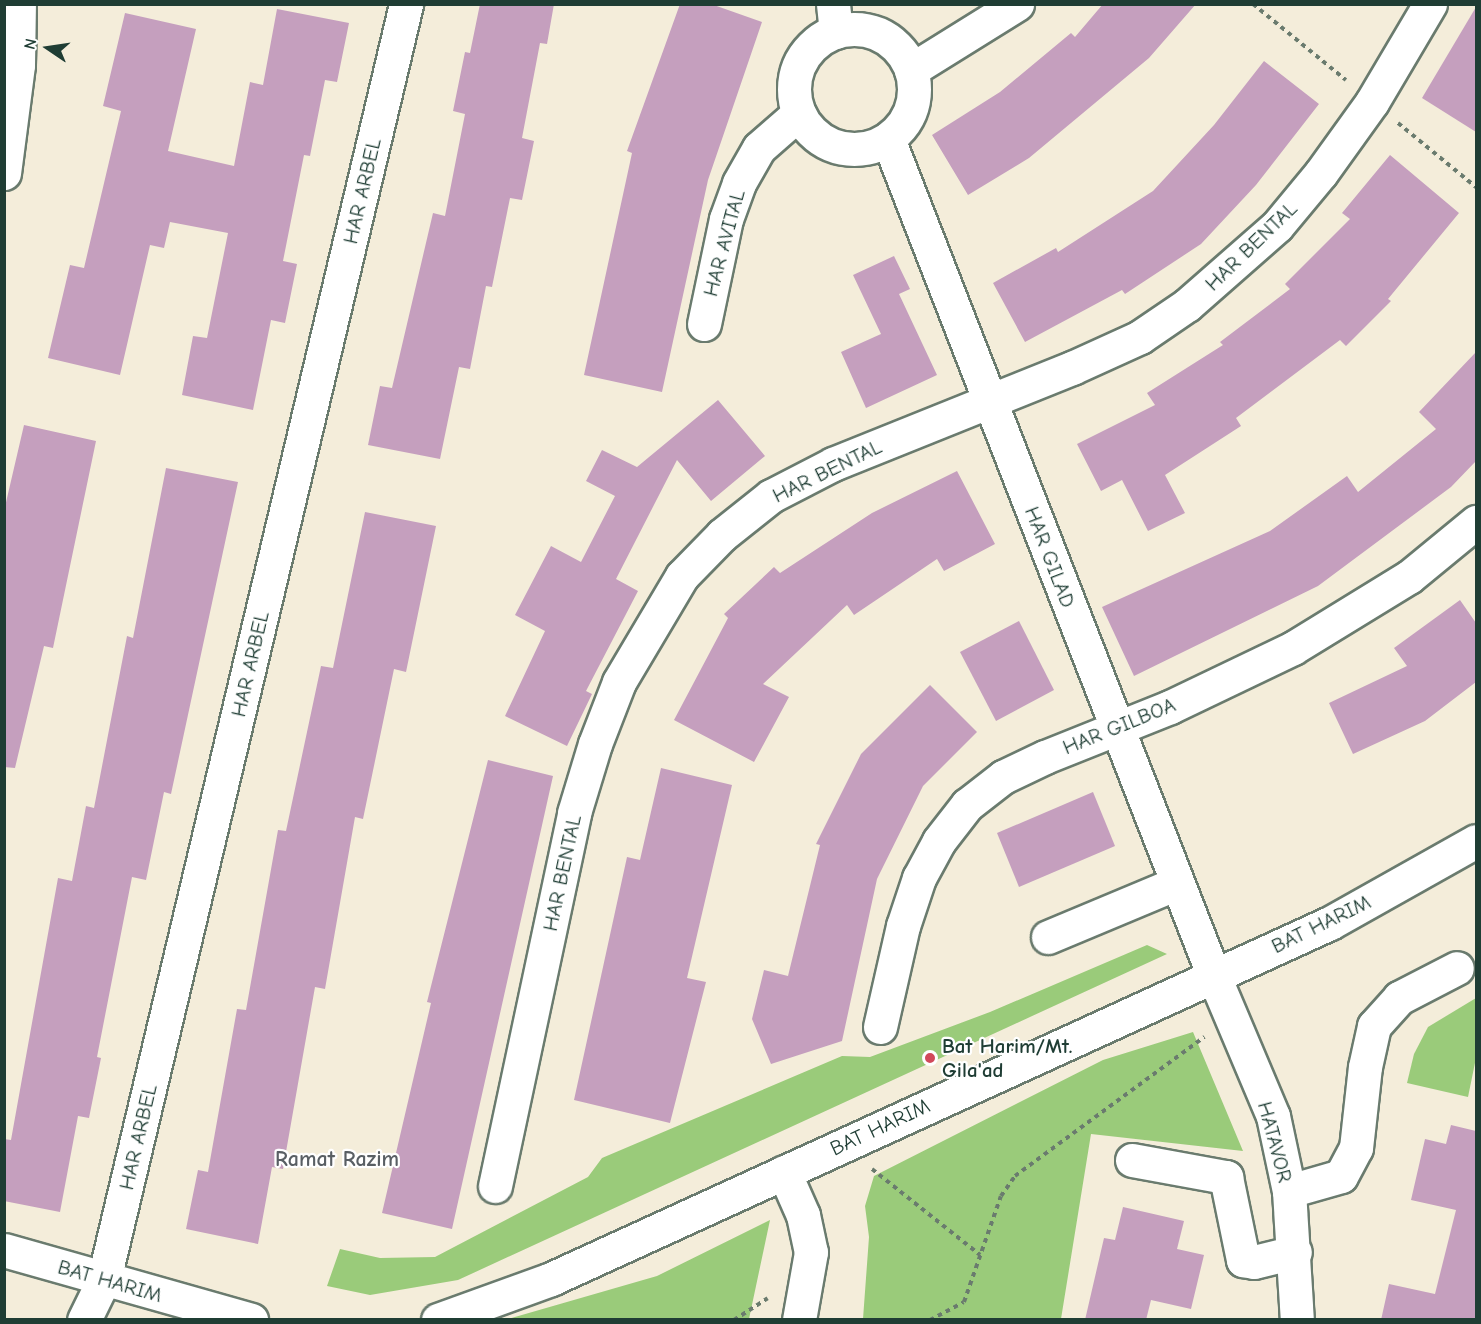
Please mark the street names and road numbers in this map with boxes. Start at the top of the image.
street label: HAR ARBEL [338,136,386,246]
street label: HAR AVITAL [698,187,750,299]
street label: HAR BENTAL [1200,196,1302,296]
street label: HAR BENTAL [768,434,886,508]
street label: HAR GILAD [1019,503,1081,611]
street label: HAR ARBEL [226,609,274,719]
street label: HAR GILBOA [1059,692,1179,760]
street label: HAR BENTAL [537,813,587,933]
street label: BAT HARIM [1267,889,1375,959]
street label: HAR ARBEL [114,1082,162,1192]
street label: BAT HARIM [826,1093,934,1161]
street label: HATAVOR [1252,1099,1298,1185]
street label: BAT HARIM [55,1254,165,1308]

